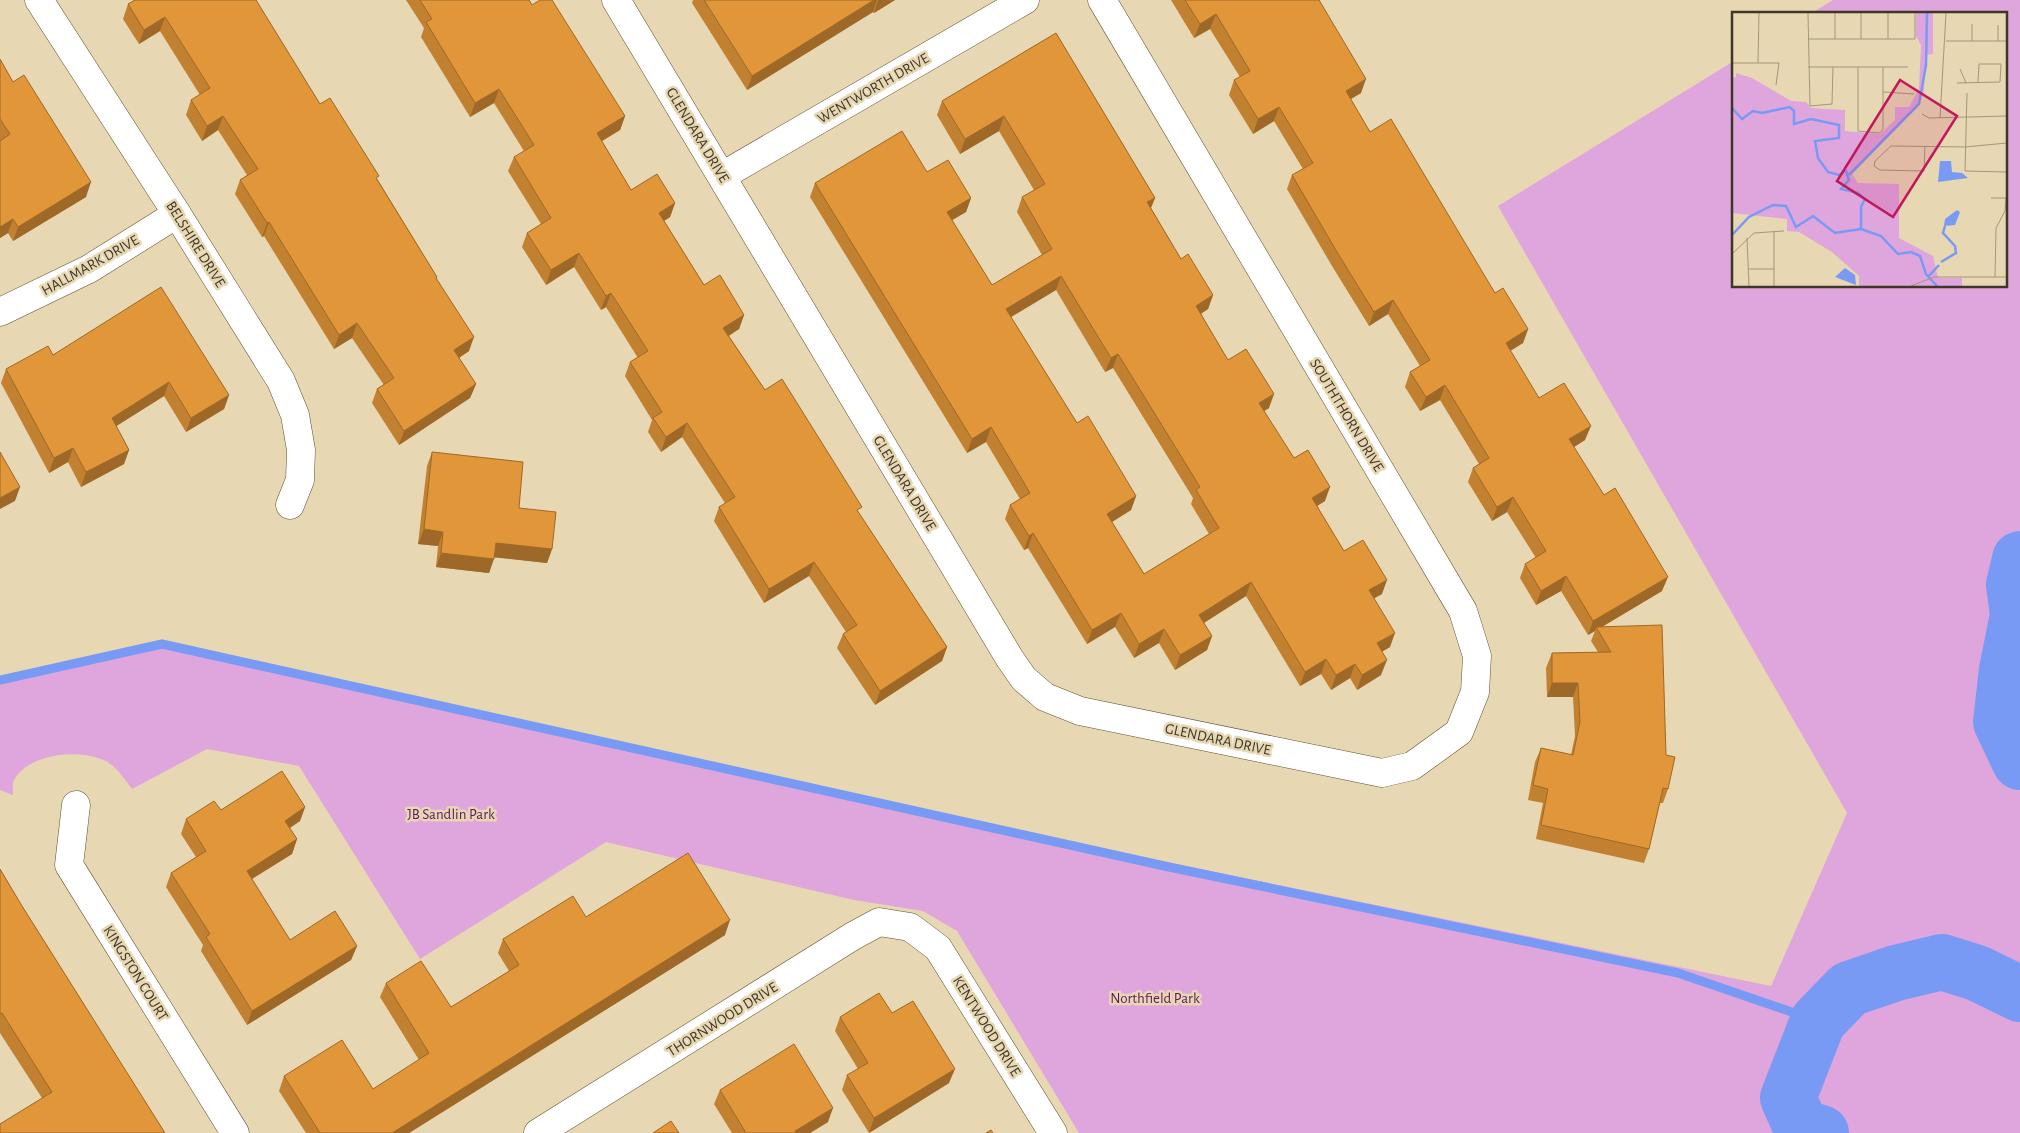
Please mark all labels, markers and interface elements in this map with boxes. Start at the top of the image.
inset map [1732,12,2008,288]
street label: WENTWORTH DRIVE [815,50,932,126]
street label: GLENDARA DRIVE [663,85,732,185]
street label: BELSHIRE DRIVE [163,199,228,290]
street label: HALLMARK DRIVE [39,233,141,298]
street label: SOUTHTHORN DRIVE [1307,356,1386,474]
street label: GLENDARA DRIVE [870,433,939,533]
street label: GLENDARA DRIVE [1164,721,1272,758]
park label: JB Sandlin Park [407,807,495,822]
street label: KINGSTON COURT [100,923,171,1024]
street label: KENTWOOD DRIVE [950,974,1023,1079]
street label: THORNWOOD DRIVE [664,979,780,1059]
park label: Northfield Park [1110,991,1200,1006]

